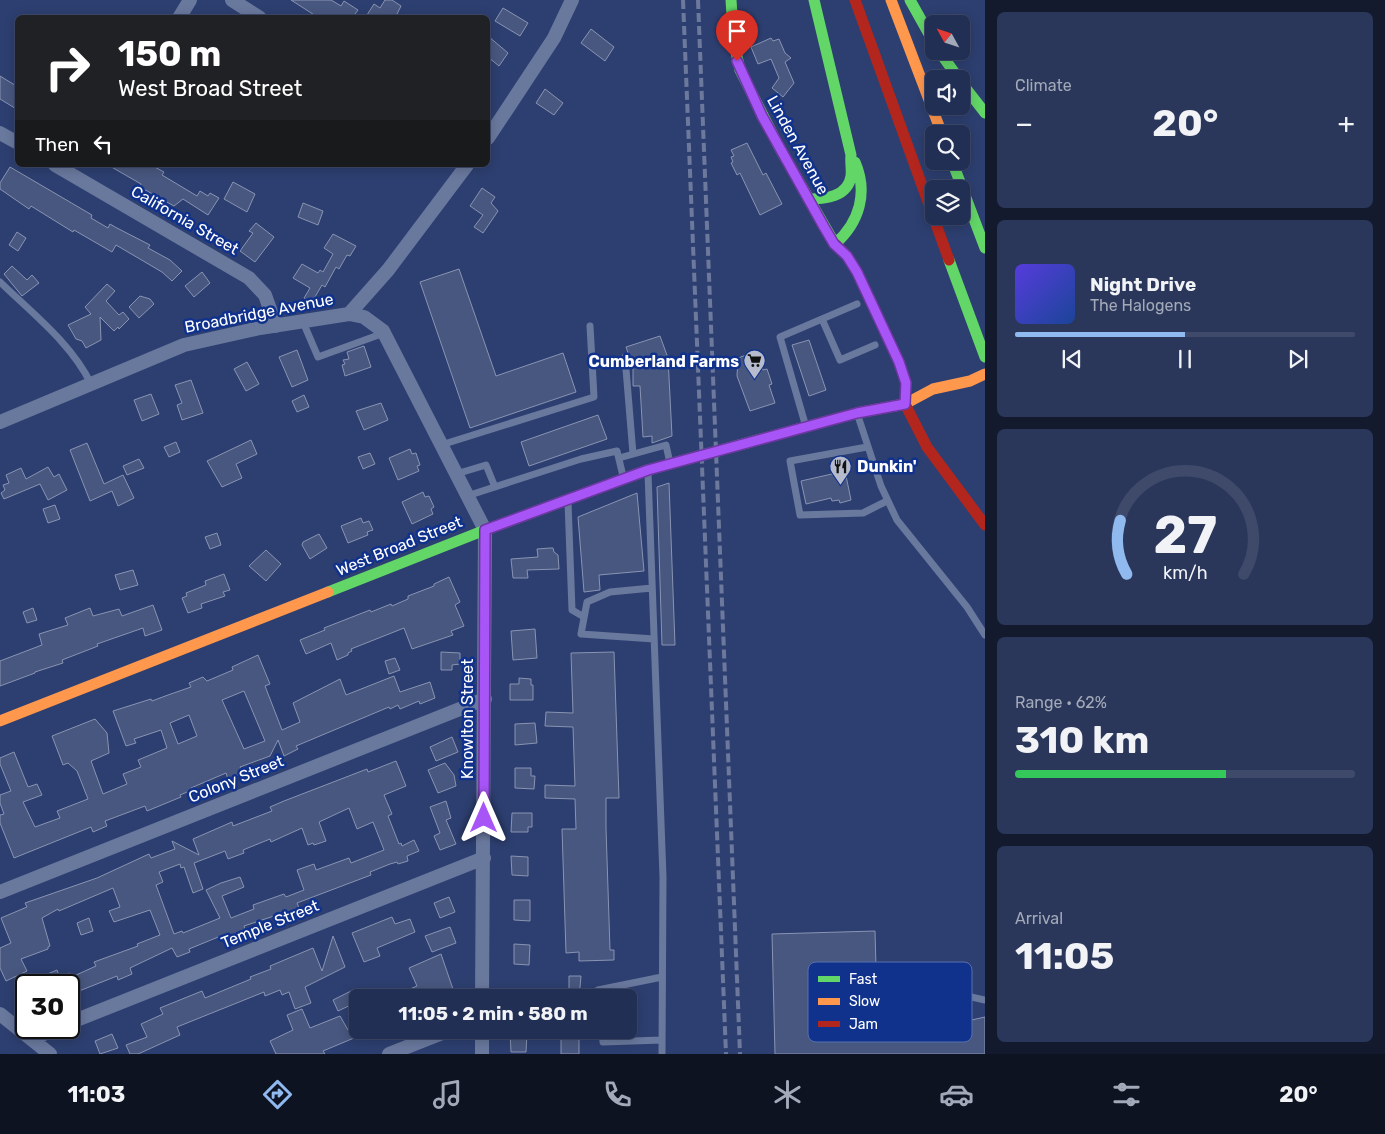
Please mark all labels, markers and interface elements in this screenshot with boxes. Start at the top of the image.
pin [716,10,758,61]
north arrow [925,15,970,60]
map controls [925,15,970,225]
icon: arrive [723,17,751,45]
text: 150 m [118,33,221,75]
icon: right [35,35,100,100]
button: sound [925,70,970,115]
text: West Broad Street [118,75,302,102]
text: Climate [1015,76,1072,95]
street label: Linden Avenue [763,92,833,198]
text: 20° [1152,100,1218,146]
text: − [1015,107,1033,140]
text: + [1338,107,1355,140]
button: search [925,125,970,170]
icon: left [89,130,117,158]
text: Then [35,133,79,156]
button: layers [925,180,970,225]
street label: California Street [128,181,242,259]
text: Night Drive [1090,273,1196,296]
street label: Broadbridge Avenue [183,289,335,337]
text: The Halogens [1090,296,1191,315]
icon: previous [1058,345,1086,373]
icon: pause [1171,345,1199,373]
icon: next [1284,345,1312,373]
supermarket icon: Cumberland Farms [743,349,767,380]
place label: Cumberland Farms [588,352,739,371]
restaurant icon: Dunkin' [829,454,853,485]
place label: Dunkin' [857,457,917,476]
text: 27 [1153,504,1217,566]
street label: West Broad Street [333,512,465,580]
text: km/h [1163,562,1207,583]
street label: Knowlton Street [458,659,477,779]
text: Range · 62% [1015,693,1107,712]
text: 310 km [1015,717,1149,763]
street label: Colony Street [186,751,286,807]
position arrow [457,791,509,843]
street label: Temple Street [218,896,322,952]
text: Arrival [1015,909,1063,928]
text: 11:05 [1015,933,1114,979]
legend [808,962,972,1042]
text: Fast [849,971,878,988]
speed limit sign: 30 [15,974,80,1039]
text: Slow [849,993,880,1010]
text: 11:05 · 2 min · 580 m [398,1002,588,1025]
text: Jam [849,1016,878,1033]
icon: directions [260,1077,295,1112]
icon: music [430,1077,465,1112]
icon: phone [600,1077,635,1112]
icon: climate [770,1077,805,1112]
icon: car [939,1077,974,1112]
icon: filters [1109,1077,1144,1112]
text: 11:03 [67,1081,125,1108]
text: 20° [1279,1081,1318,1108]

